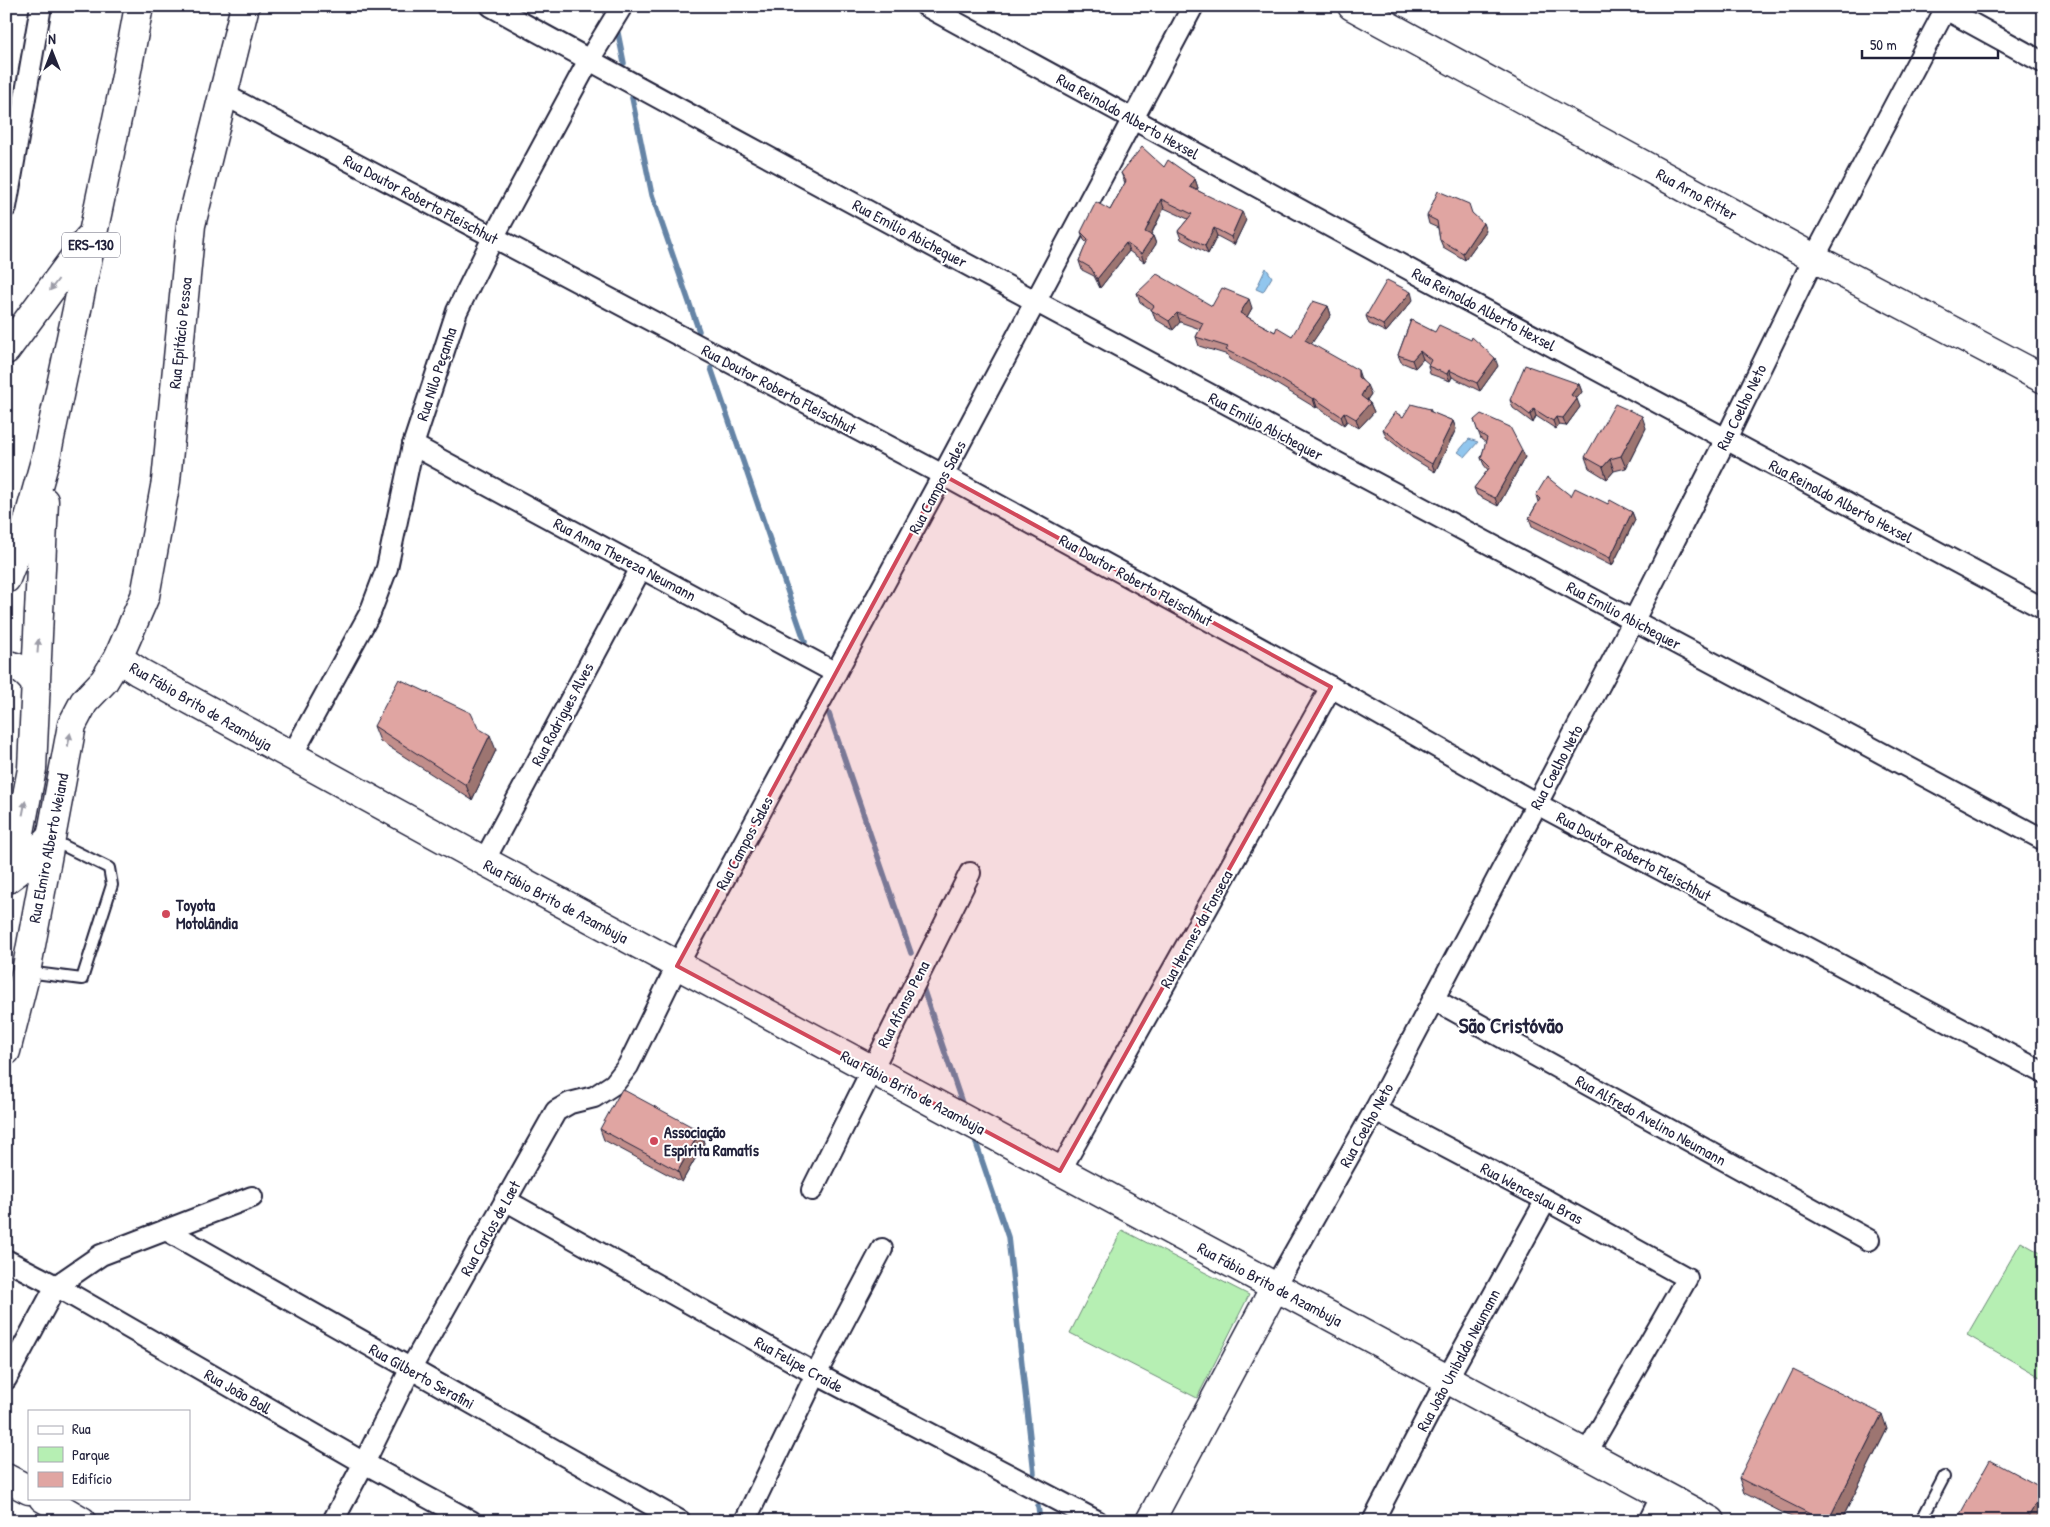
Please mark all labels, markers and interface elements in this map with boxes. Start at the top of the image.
north arrow [28,28,78,78]
scale bar [1862,28,1999,60]
text: N [48,29,56,48]
text: 50 m [1870,34,1897,55]
street label: Rua Reinoldo Alberto Hexsel [1053,68,1204,165]
street label: Rua Doutor Roberto Fleischhut [340,149,503,249]
street label: Rua Arno Ritter [1653,163,1741,225]
street label: Rua Emilio Abichequer [849,194,971,272]
road number: ERS-130 [62,232,120,258]
street label: Rua Reinoldo Alberto Hexsel [1408,262,1560,357]
street label: Rua Epitácio Pessoa [163,276,197,390]
one-way arrow [49,278,59,292]
street label: Rua Nilo Peçanha [411,325,461,423]
street label: Rua Doutor Roberto Fleischhut [698,339,861,439]
street label: Rua Coelho Neto [1711,360,1772,454]
street label: Rua Emilio Abichequer [1205,387,1327,465]
street label: Rua Campos Sales [903,436,971,538]
street label: Rua Reinoldo Alberto Hexsel [1765,454,1917,549]
street label: Rua Anna Thereza Neumann [550,512,700,606]
street label: Rua Doutor Roberto Fleischhut [1055,529,1217,632]
street label: Rua Emilio Abichequer [1563,576,1685,654]
one-way arrow [35,638,43,654]
street label: Rua Fábio Brito de Azambuja [126,656,276,756]
street label: Rua Rodrigues Alves [526,658,598,770]
street label: Rua Coelho Neto [1524,720,1588,813]
one-way arrow [65,731,73,747]
street label: Rua Elmiro Alberto Weiand [23,771,73,925]
street label: Rua Campos Sales [710,792,778,894]
one-way arrow [21,799,29,815]
street label: Rua Doutor Roberto Fleischhut [1553,806,1716,906]
street label: Rua Fábio Brito de Azambuja [480,854,632,948]
street label: Rua Hermes da Fonseca [1154,866,1238,992]
place label: Toyota Motolândia [175,894,239,934]
marker: Toyota Motolândia [160,908,172,920]
street label: Rua Afonso Pena [872,957,934,1051]
district label: São Cristóvão [1459,1011,1564,1040]
street label: Rua Fábio Brito de Azambuja [837,1045,989,1139]
street label: Rua Alfredo Avelino Neumann [1572,1069,1730,1171]
street label: Rua Coelho Neto [1334,1078,1398,1171]
place label: Associação Espírita Ramatís [664,1121,760,1162]
marker: Associação Espírita Ramatís [648,1135,660,1147]
street label: Rua Wenceslau Bras [1477,1157,1587,1229]
street label: Rua Carlos de Laet [455,1176,525,1280]
street label: Rua Fábio Brito de Azambuja [1194,1237,1346,1331]
street label: Rua João Unibaldo Neumann [1411,1285,1505,1435]
street label: Rua Felipe Craide [751,1331,848,1398]
street label: Rua Gilberto Serafini [365,1338,479,1414]
street label: Rua João Boll [201,1363,276,1419]
legend [28,1410,190,1500]
text: Rua [72,1418,91,1439]
text: Parque [72,1444,110,1465]
text: Edifício [72,1468,112,1489]

